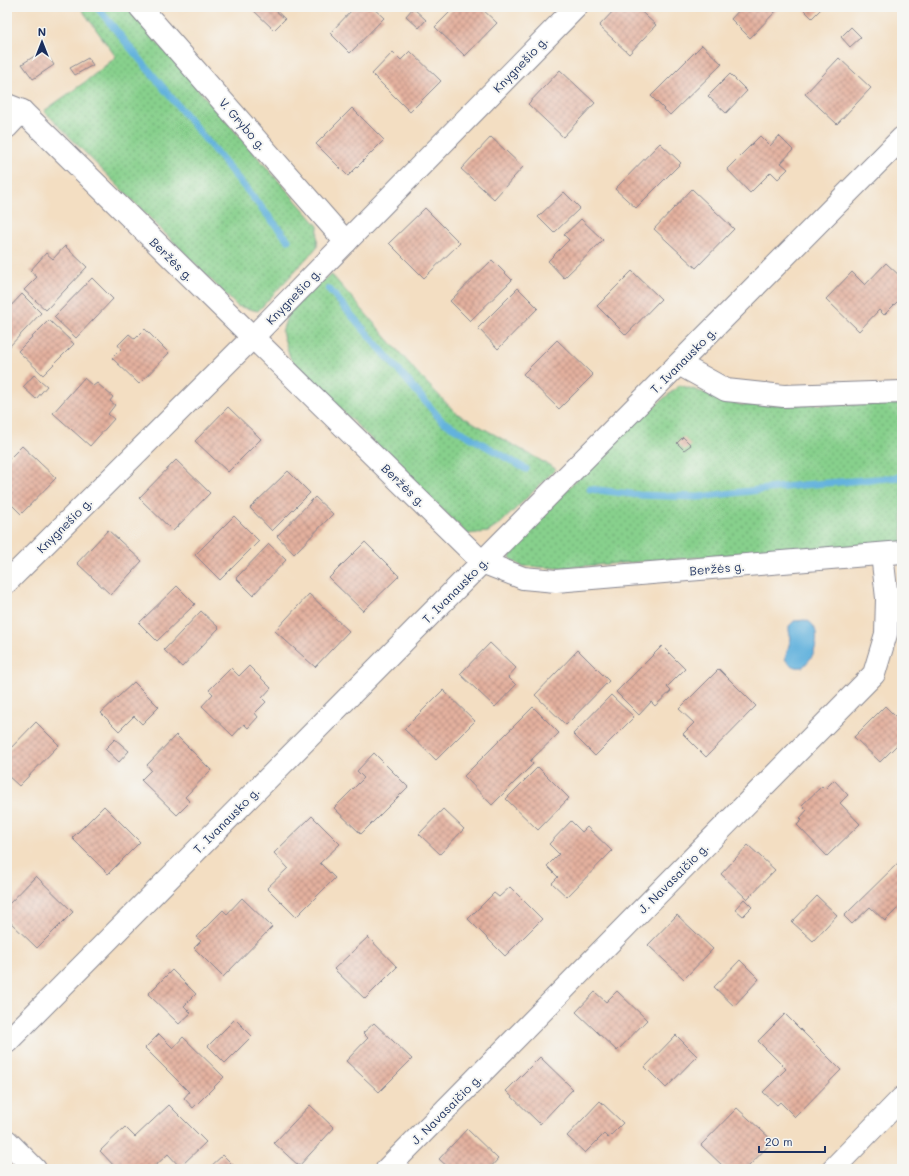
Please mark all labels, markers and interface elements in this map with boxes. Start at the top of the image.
north arrow [22,22,62,62]
text: N [38,24,46,39]
street label: Knygnešio g. [489,32,551,96]
street label: V. Grybo g. [216,95,270,153]
street label: Beržės g. [147,234,197,284]
street label: Knygnešio g. [262,264,324,328]
street label: T. Ivanausko g. [646,323,720,397]
street label: Beržės g. [379,460,429,510]
street label: Knygnešio g. [33,494,95,556]
street label: T. Ivanausko g. [418,553,492,627]
street label: Beržės g. [689,558,745,578]
street label: T. Ivanausko g. [189,783,263,857]
street label: J. Navasaičio g. [634,839,712,917]
street label: J. Navasaičio g. [407,1070,485,1148]
scale bar [759,1128,825,1154]
text: 20 m [765,1133,793,1149]

